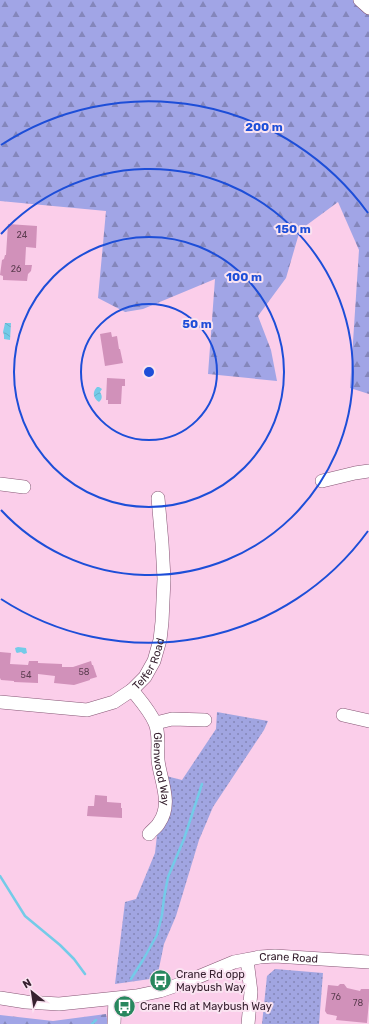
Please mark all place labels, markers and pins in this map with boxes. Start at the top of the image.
centre of rings [142,365,156,379]
bus stop icon: Crane Rd opp Maybush Way [148,967,174,993]
place label: Crane Rd opp Maybush Way [176,968,245,994]
bus stop icon: Crane Rd at Maybush Way [112,993,138,1019]
place label: Crane Rd at Maybush Way [140,1000,272,1013]

